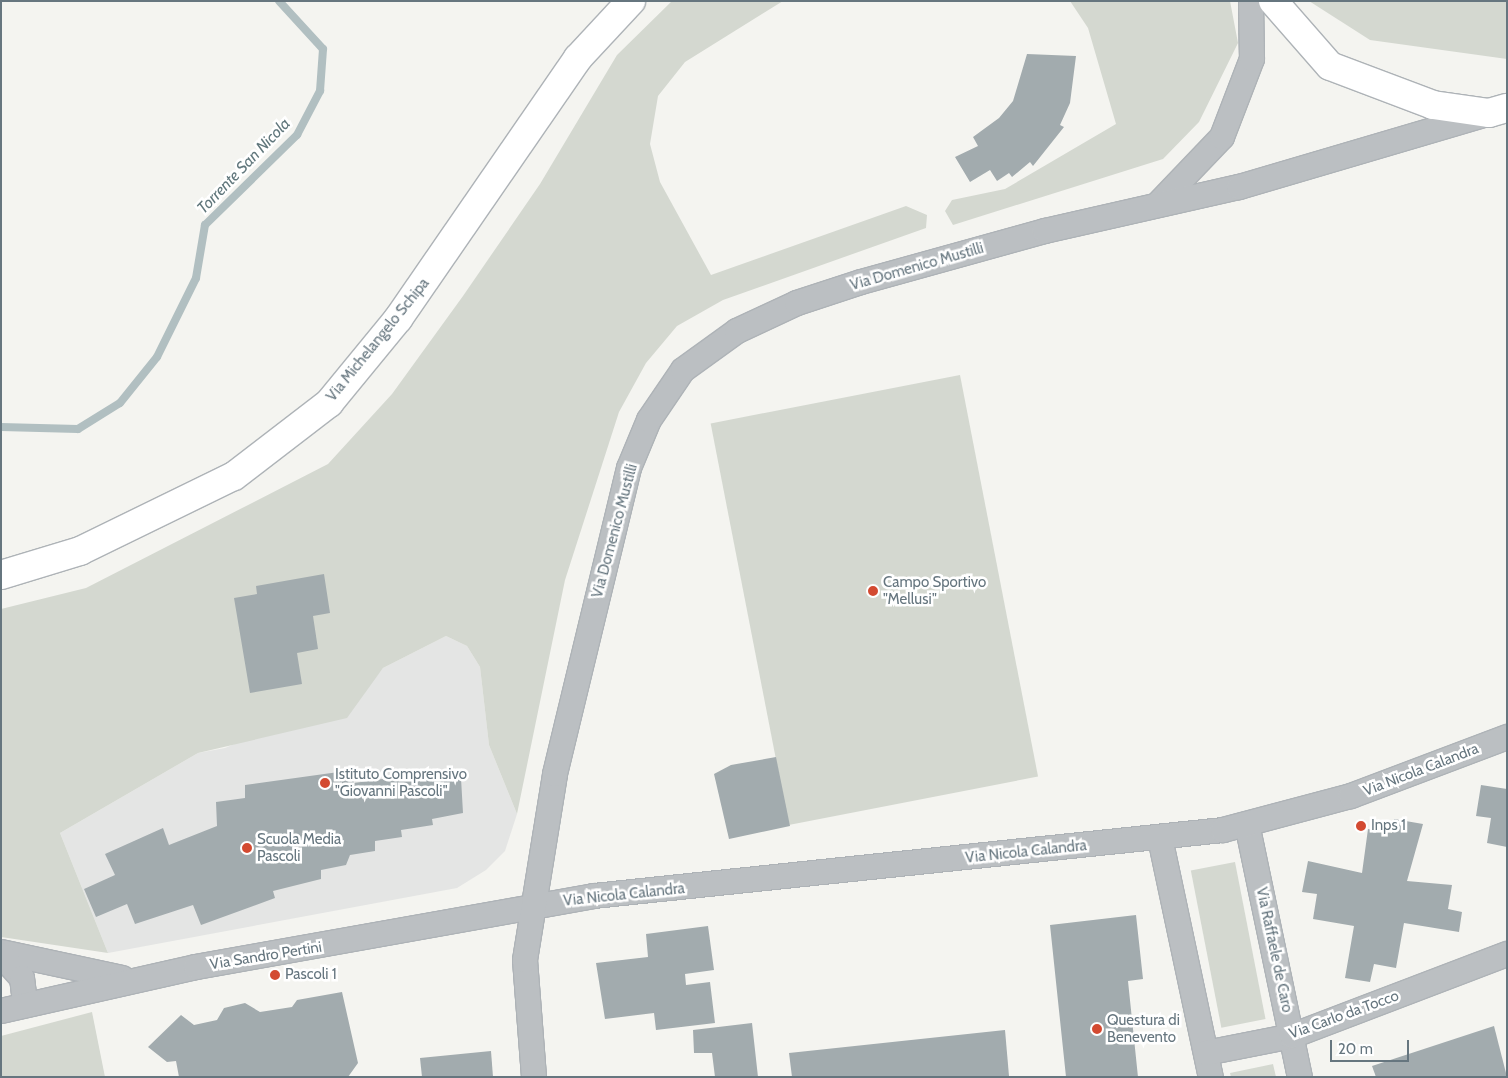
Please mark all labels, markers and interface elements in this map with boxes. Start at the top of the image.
water label: Torrente San Nicola [193,114,295,218]
street label: Via Domenico Mustilli [848,239,986,295]
street label: Via Michelangelo Schipa [323,275,433,405]
street label: Via Domenico Mustilli [588,462,642,600]
place label: Campo Sportivo "Mellusi" [883,573,986,608]
marker: Campo Sportivo "Mellusi" [867,585,879,597]
street label: Via Nicola Calandra [1361,740,1481,800]
place label: Istituto Comprensivo "Giovanni Pascoli" [335,765,467,800]
marker: Istituto Comprensivo "Giovanni Pascoli" [319,777,331,789]
place label: Inps 1 [1371,817,1406,835]
marker: Inps 1 [1355,820,1367,832]
place label: Scuola Media Pascoli [257,830,341,865]
street label: Via Nicola Calandra [964,837,1088,867]
marker: Scuola Media Pascoli [241,842,253,854]
street label: Via Nicola Calandra [562,880,686,910]
street label: Via Raffaele de Caro [1252,886,1296,1014]
street label: Via Sandro Pertini [209,938,323,974]
place label: Pascoli 1 [285,966,337,984]
marker: Pascoli 1 [269,969,281,981]
street label: Via Carlo da Tocco [1287,987,1401,1043]
place label: Questura di Benevento [1107,1011,1180,1046]
marker: Questura di Benevento [1091,1023,1103,1035]
scale bar [1333,1030,1412,1062]
text: 20 m [1338,1040,1373,1058]

